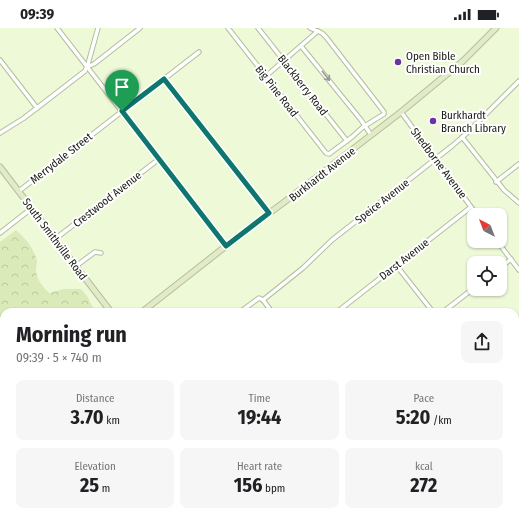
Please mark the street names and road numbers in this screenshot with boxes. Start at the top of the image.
street label: Blackberry Road [275,52,330,118]
street label: Big Pine Road [252,63,301,120]
street label: Shedborne Avenue [408,125,469,201]
street label: Merrydale Street [28,130,95,187]
street label: Burkhardt Avenue [287,144,358,204]
street label: Crestwood Avenue [71,169,144,230]
street label: Speice Avenue [353,176,412,227]
street label: South Smithville Road [20,196,90,283]
street label: Darst Avenue [377,236,432,283]

